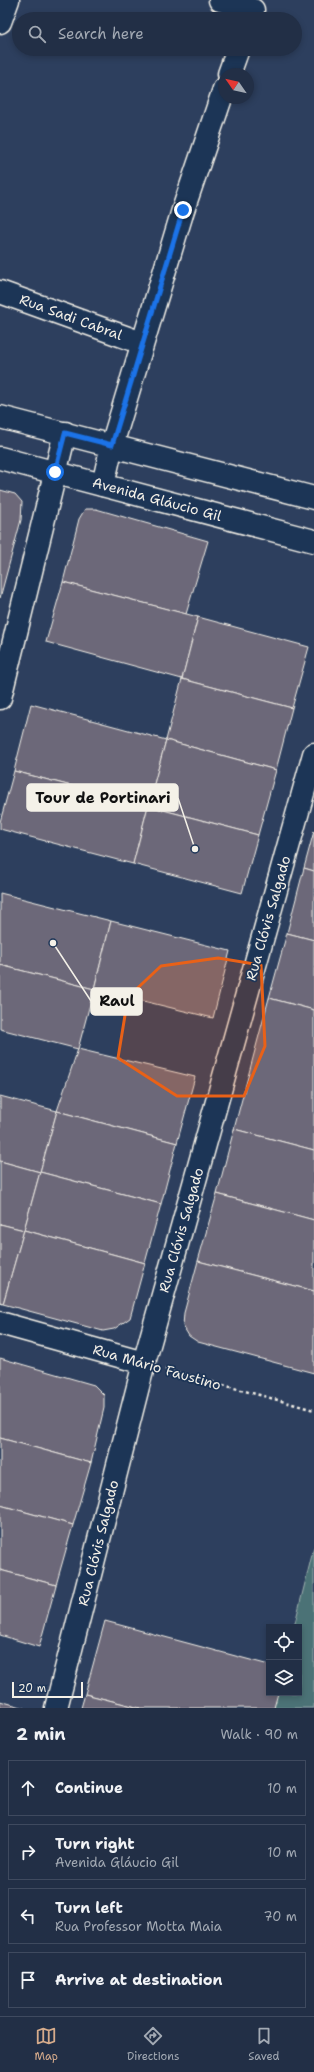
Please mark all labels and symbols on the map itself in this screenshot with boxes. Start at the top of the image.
north arrow [218,68,254,104]
route end [174,201,192,219]
street label: Rua Sadi Cabral [17,290,126,344]
route start [46,463,64,481]
street label: Avenida Gláucio Gil [90,473,224,525]
callout: Tour de Portinari [27,784,178,811]
text: Tour de Portinari [35,788,171,808]
street label: Rua Clóvis Salgado [242,854,294,982]
callout: Raul [91,988,142,1015]
text: Raul [99,991,135,1011]
street label: Rua Clóvis Salgado [155,1166,207,1294]
street label: Rua Mário Faustino [91,1340,223,1394]
street label: Rua Clóvis Salgado [74,1478,122,1608]
scale bar [12,1680,83,1699]

